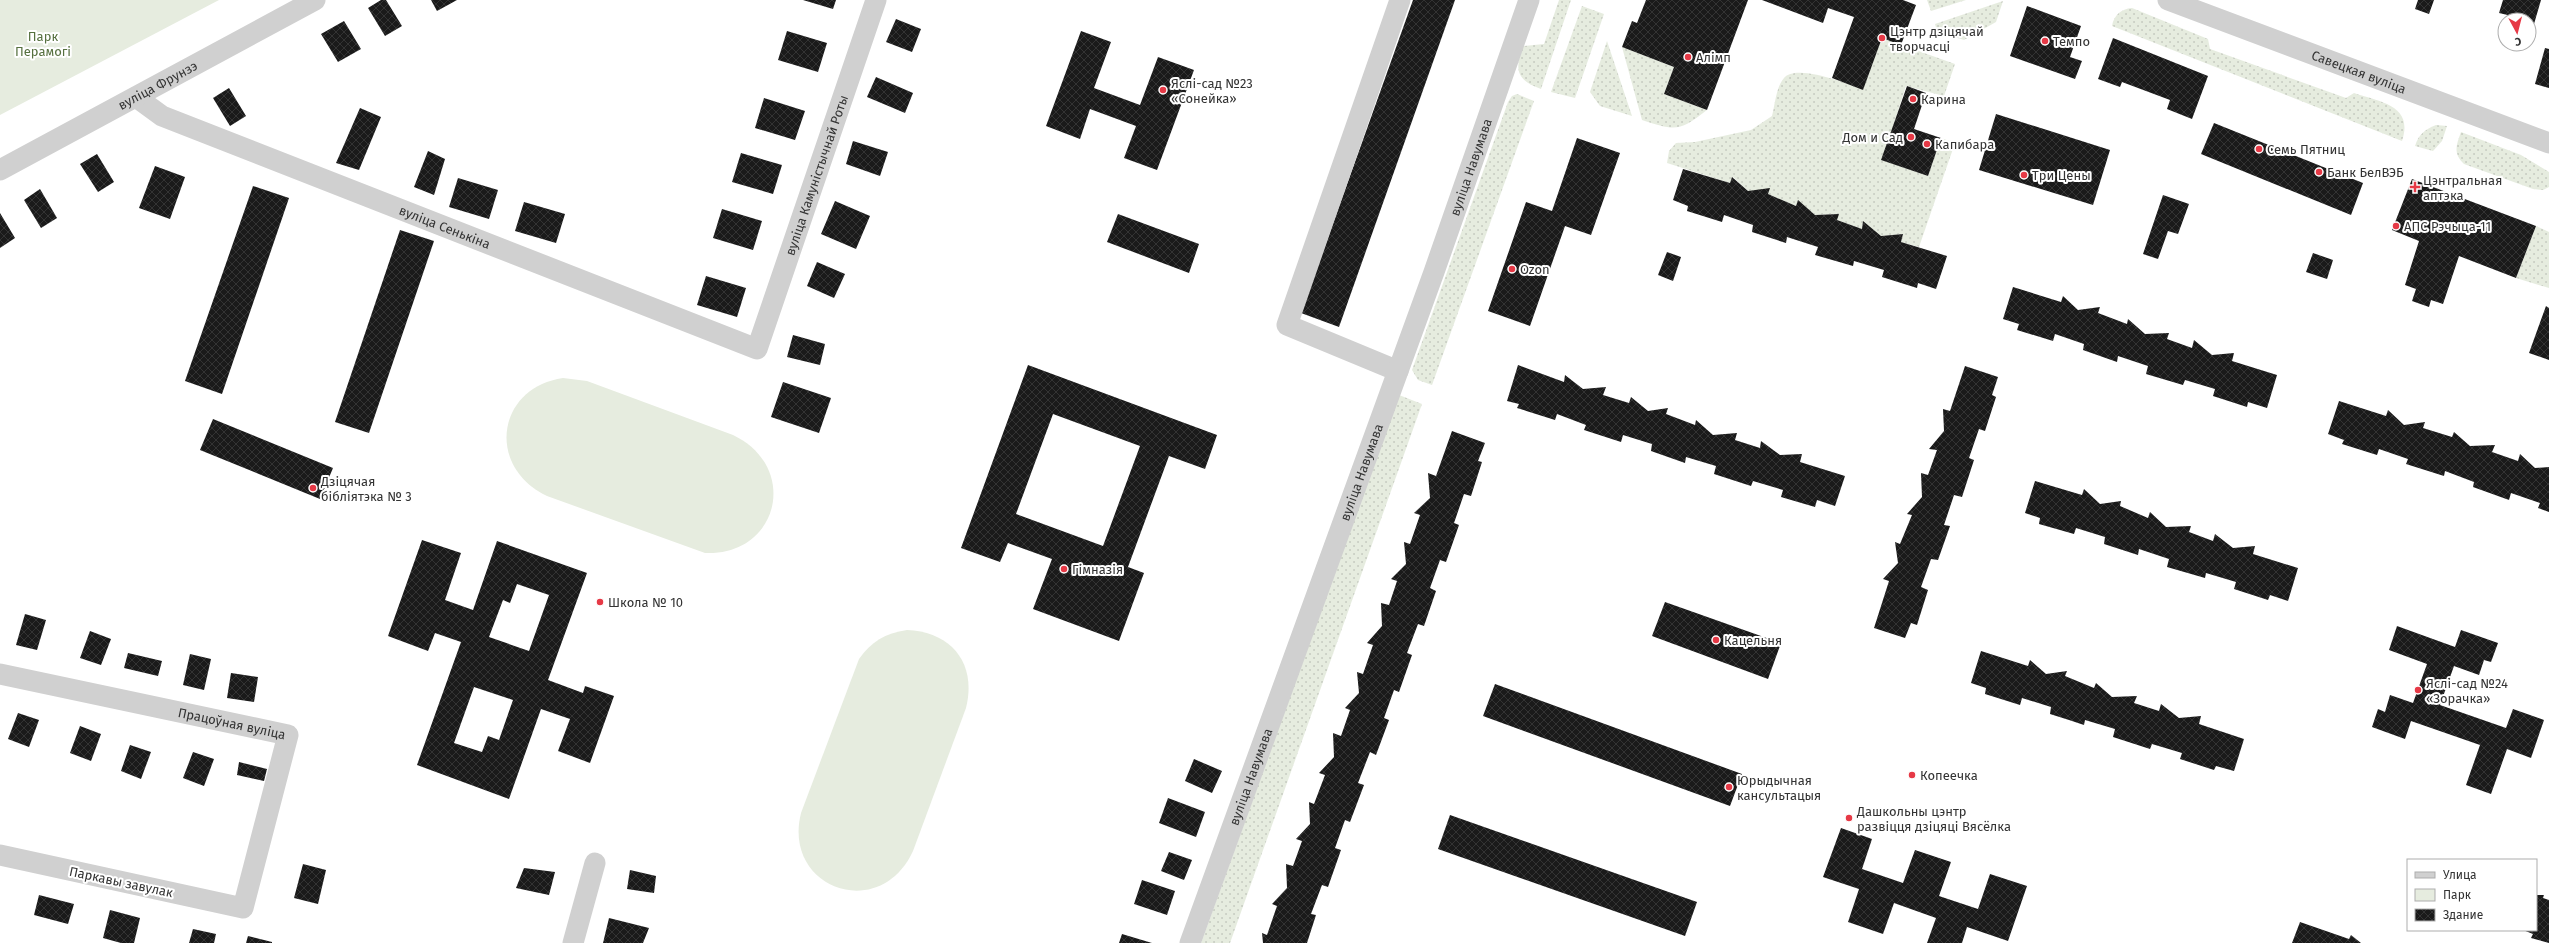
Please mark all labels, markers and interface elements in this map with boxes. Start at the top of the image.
north arrow [2497,12,2537,52]
place label: Цэнтр дзіцячай творчасці [1890,24,1984,54]
park label: Парк Перамогі [15,29,71,59]
marker: Цэнтр дзіцячай творчасці [1877,33,1887,43]
place label: Темпо [2053,34,2090,49]
text: С [2514,35,2522,48]
marker: Темпо [2040,36,2050,46]
street label: Савецкая вуліца [2310,47,2408,96]
place label: Алімп [1696,50,1731,65]
marker: Алімп [1683,52,1693,62]
street label: вуліца Фрунзэ [115,58,200,112]
place label: Яслі-сад №23 «Сонейка» [1171,76,1253,106]
marker: Яслі-сад №23 «Сонейка» [1158,85,1168,95]
place label: Карина [1921,92,1966,107]
street label: вуліца Камуністычнай Роты [782,93,851,257]
marker: Карина [1908,94,1918,104]
street label: вуліца Навумава [1447,116,1495,218]
place label: Дом и Сад [1842,130,1903,145]
marker: Дом и Сад [1906,132,1916,142]
place label: Капибара [1935,137,1994,152]
marker: Капибара [1922,139,1932,149]
place label: Семь Пятниц [2267,142,2345,157]
marker: Семь Пятниц [2254,144,2264,154]
place label: Банк БелВЭБ [2327,165,2404,180]
marker: Банк БелВЭБ [2314,167,2324,177]
place label: Три Цены [2032,168,2091,183]
marker: Три Цены [2019,170,2029,180]
place label: Цэнтральная аптэка [2423,173,2502,203]
marker: Цэнтральная аптэка [2410,182,2420,192]
street label: вуліца Сенькіна [397,202,493,251]
place label: АПС Рэчыца-11 [2404,219,2491,234]
marker: АПС Рэчыца-11 [2391,221,2401,231]
place label: Ozon [1520,262,1550,277]
marker: Ozon [1507,264,1517,274]
street label: вуліца Навумава [1337,422,1386,523]
place label: Дзіцячая бібліятэка № 3 [320,474,412,504]
marker: Дзіцячая бібліятэка № 3 [308,483,318,493]
place label: Гімназія [1072,562,1123,577]
marker: Гімназія [1059,564,1069,574]
place label: Школа № 10 [608,595,683,610]
marker: Школа № 10 [595,597,605,607]
place label: Кацельня [1724,633,1782,648]
marker: Кацельня [1711,635,1721,645]
place label: Яслі-сад №24 «Зорачка» [2426,676,2508,706]
marker: Яслі-сад №24 «Зорачка» [2413,685,2423,695]
street label: Працоўная вуліца [177,704,287,742]
street label: вуліца Навумава [1226,726,1275,827]
place label: Копеечка [1920,768,1978,783]
marker: Копеечка [1907,770,1917,780]
place label: Юрыдычная кансультацыя [1737,773,1821,803]
marker: Юрыдычная кансультацыя [1724,782,1734,792]
place label: Дашкольны цэнтр развіцця дзіцяці Вясёлка [1856,804,2011,834]
marker: Дашкольны цэнтр развіцця дзіцяці Вясёлка [1844,813,1854,823]
legend [2407,859,2537,931]
street label: Паркавы завулак [68,864,174,900]
text: Улица [2443,868,2477,882]
text: Парк [2443,888,2472,902]
text: Здание [2443,908,2483,922]

